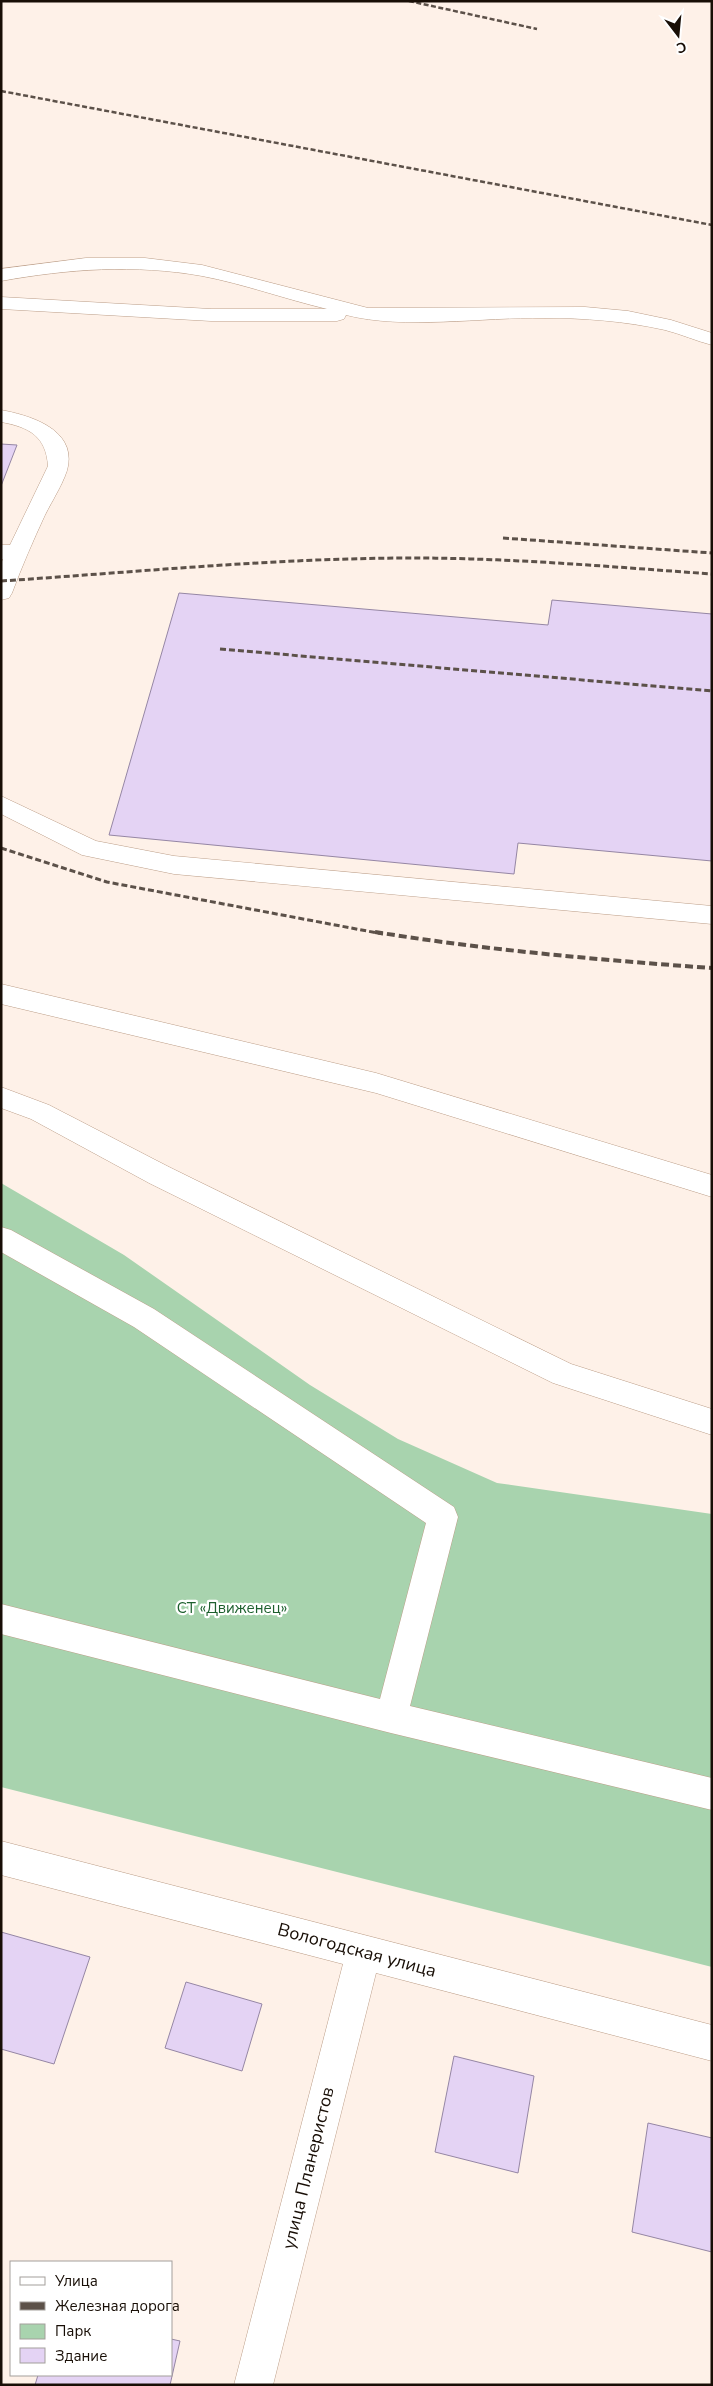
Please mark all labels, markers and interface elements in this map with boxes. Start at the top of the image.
north arrow [653,10,703,60]
text: С [674,37,689,58]
park label: СТ «Движенец» [177,1598,287,1618]
street label: Вологодская улица [275,1917,439,1983]
street label: улица Планеристов [276,2084,340,2252]
legend [10,2261,172,2376]
text: Улица [54,2271,98,2291]
text: Железная дорога [55,2296,180,2316]
text: Парк [55,2321,91,2341]
text: Здание [55,2346,107,2366]

